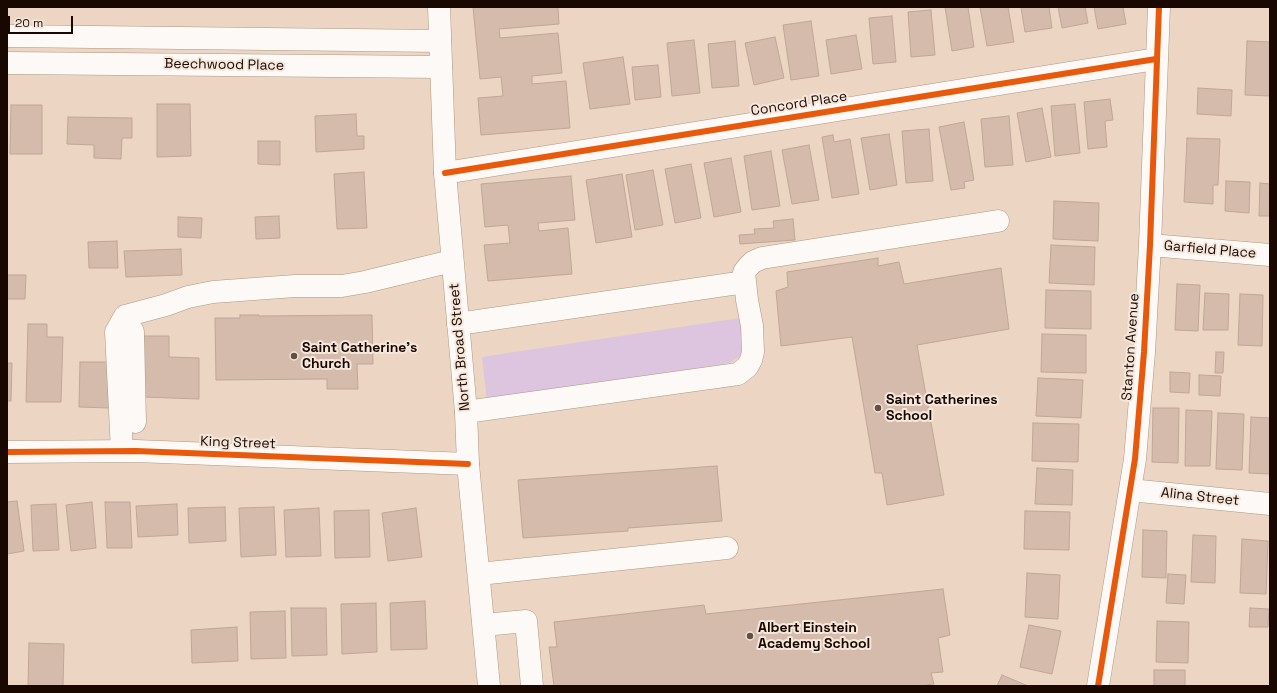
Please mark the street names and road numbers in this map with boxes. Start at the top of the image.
street label: Beechwood Place [164,56,284,74]
street label: Concord Place [750,88,848,120]
street label: Garfield Place [1163,238,1257,262]
street label: North Broad Street [446,282,474,412]
street label: Stanton Avenue [1119,293,1143,401]
street label: King Street [200,433,276,453]
street label: Alina Street [1160,485,1240,509]

